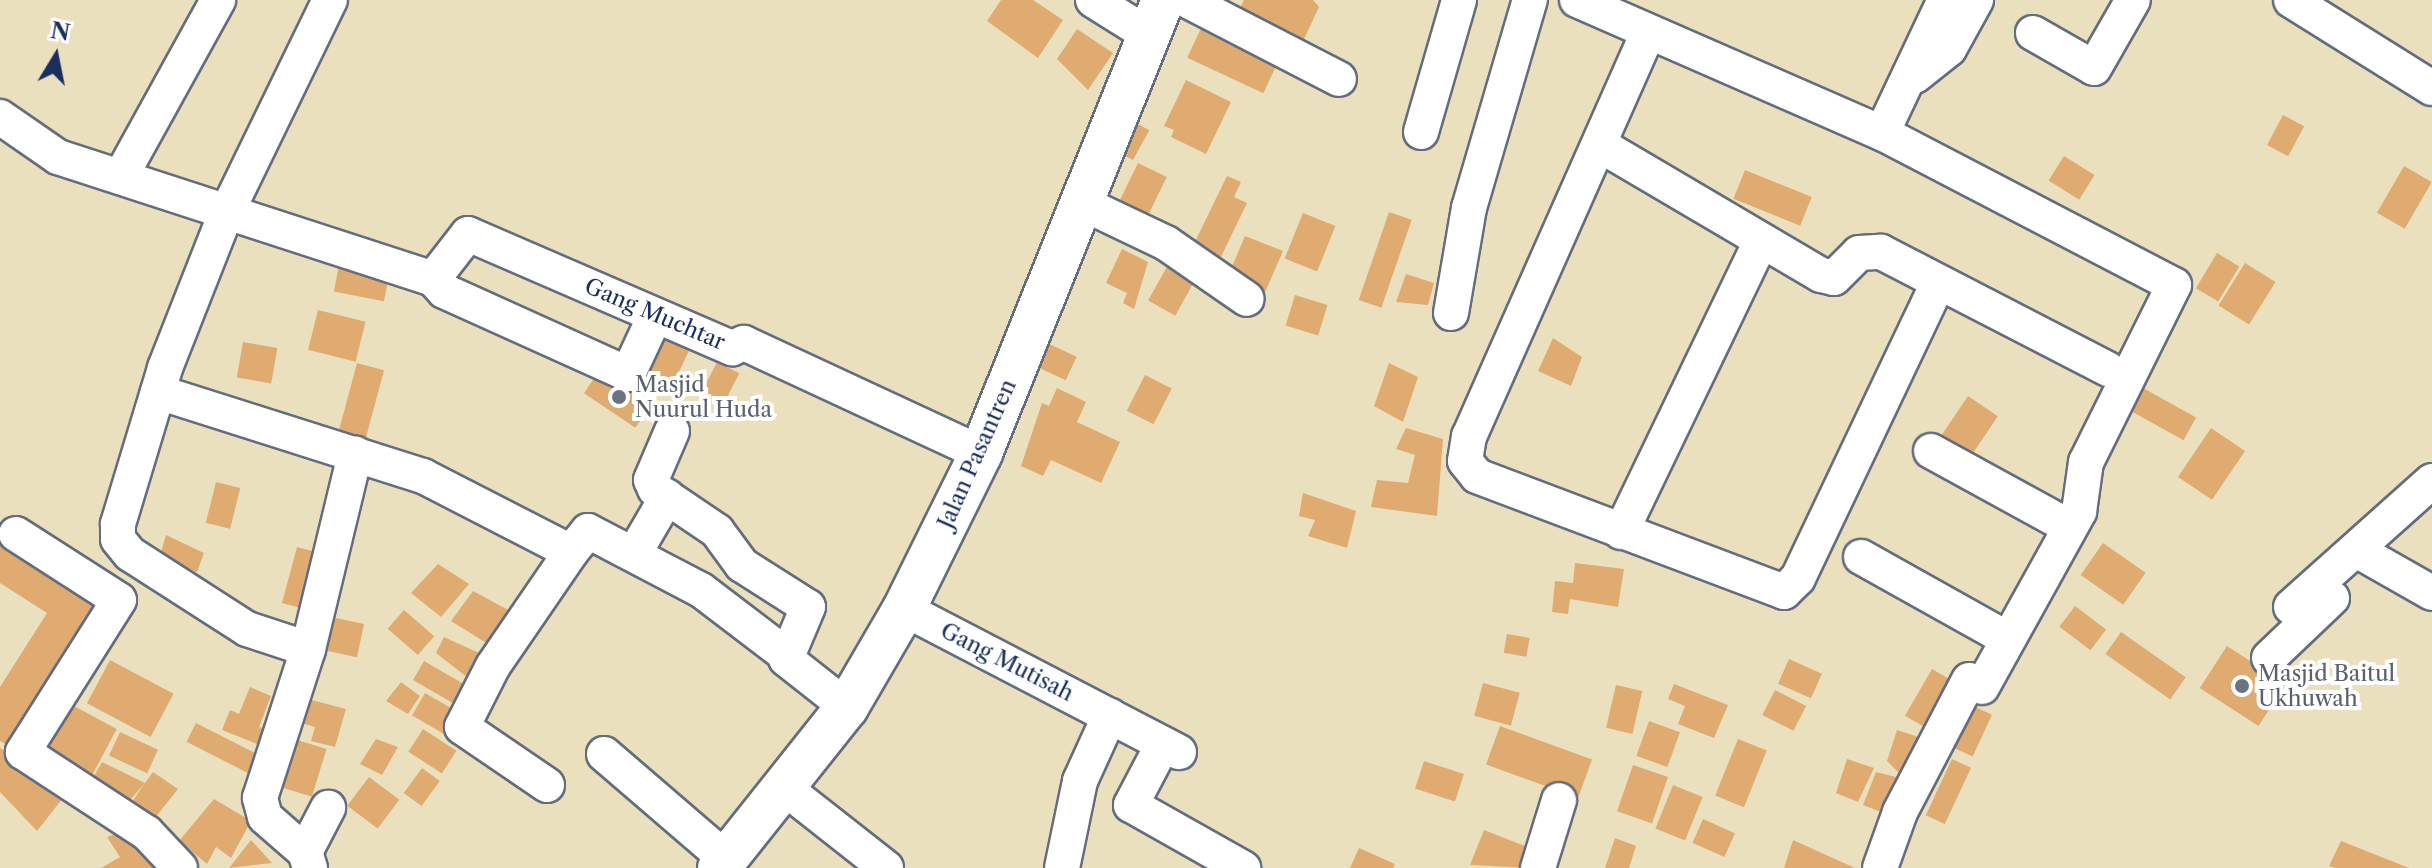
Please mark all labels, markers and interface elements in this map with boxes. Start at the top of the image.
north arrow [16,16,96,96]
text: N [48,17,72,47]
street label: Gang Muchtar [581,273,729,355]
place label: Masjid Nuurul Huda [635,371,772,422]
street label: Jalan Pasantren [932,375,1022,533]
marker: Masjid Nuurul Huda [610,388,628,406]
street label: Gang Mutisah [936,617,1078,707]
place label: Masjid Baitul Ukhuwah [2258,660,2395,712]
marker: Masjid Baitul Ukhuwah [2233,677,2251,695]

